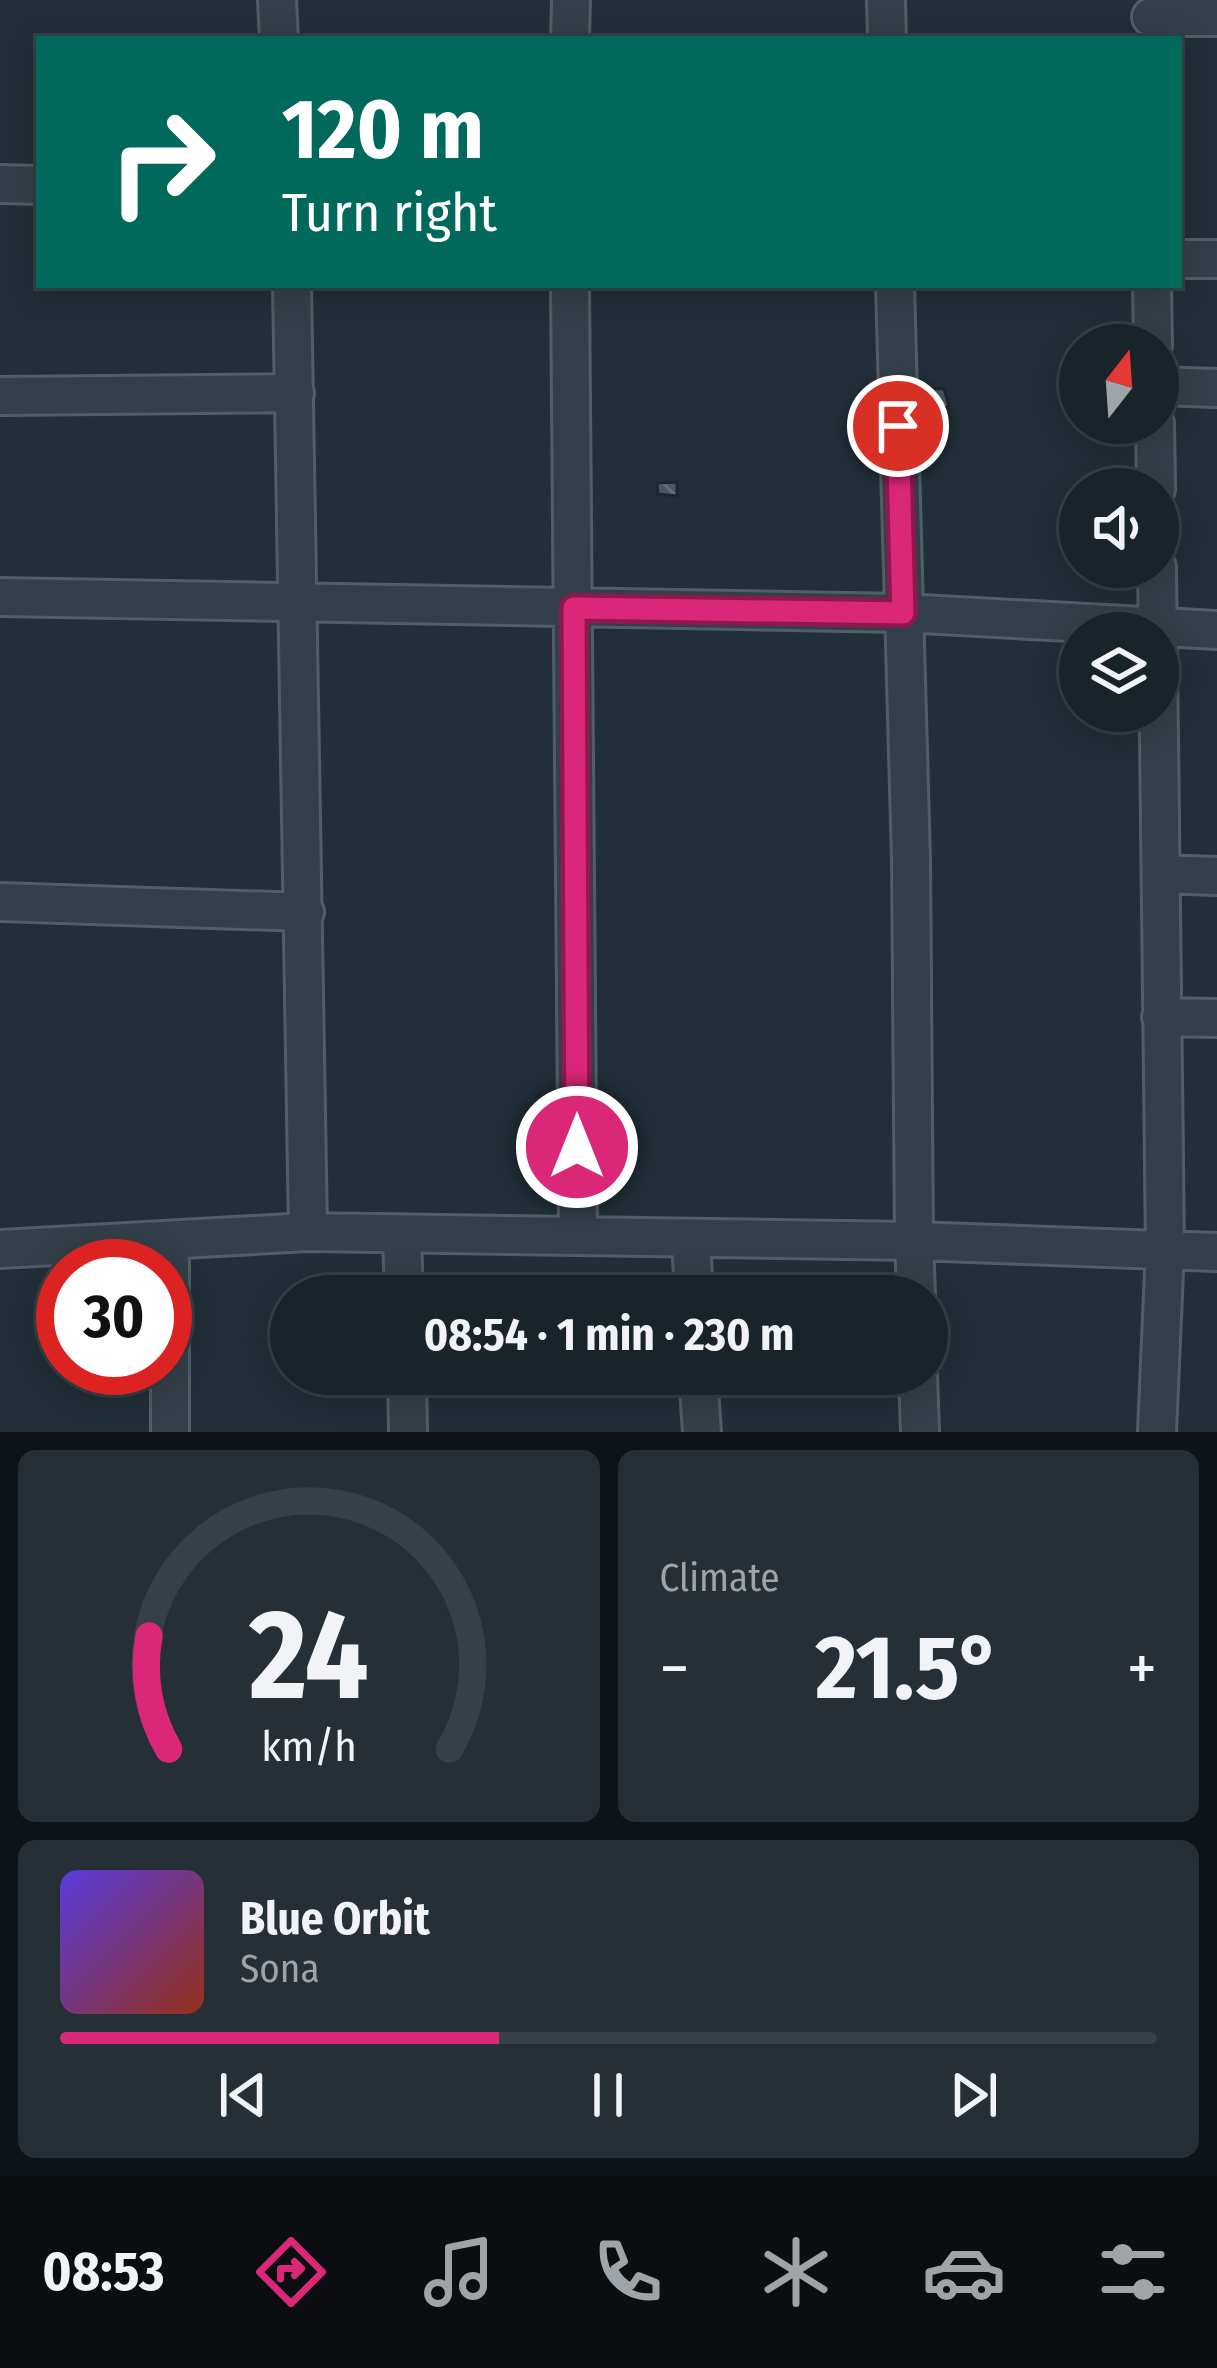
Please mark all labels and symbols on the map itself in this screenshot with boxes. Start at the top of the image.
north arrow [1059,324,1179,444]
pin [847,375,949,477]
position arrow [514,1084,640,1210]
speed limit sign: 30 [36,1239,192,1395]

